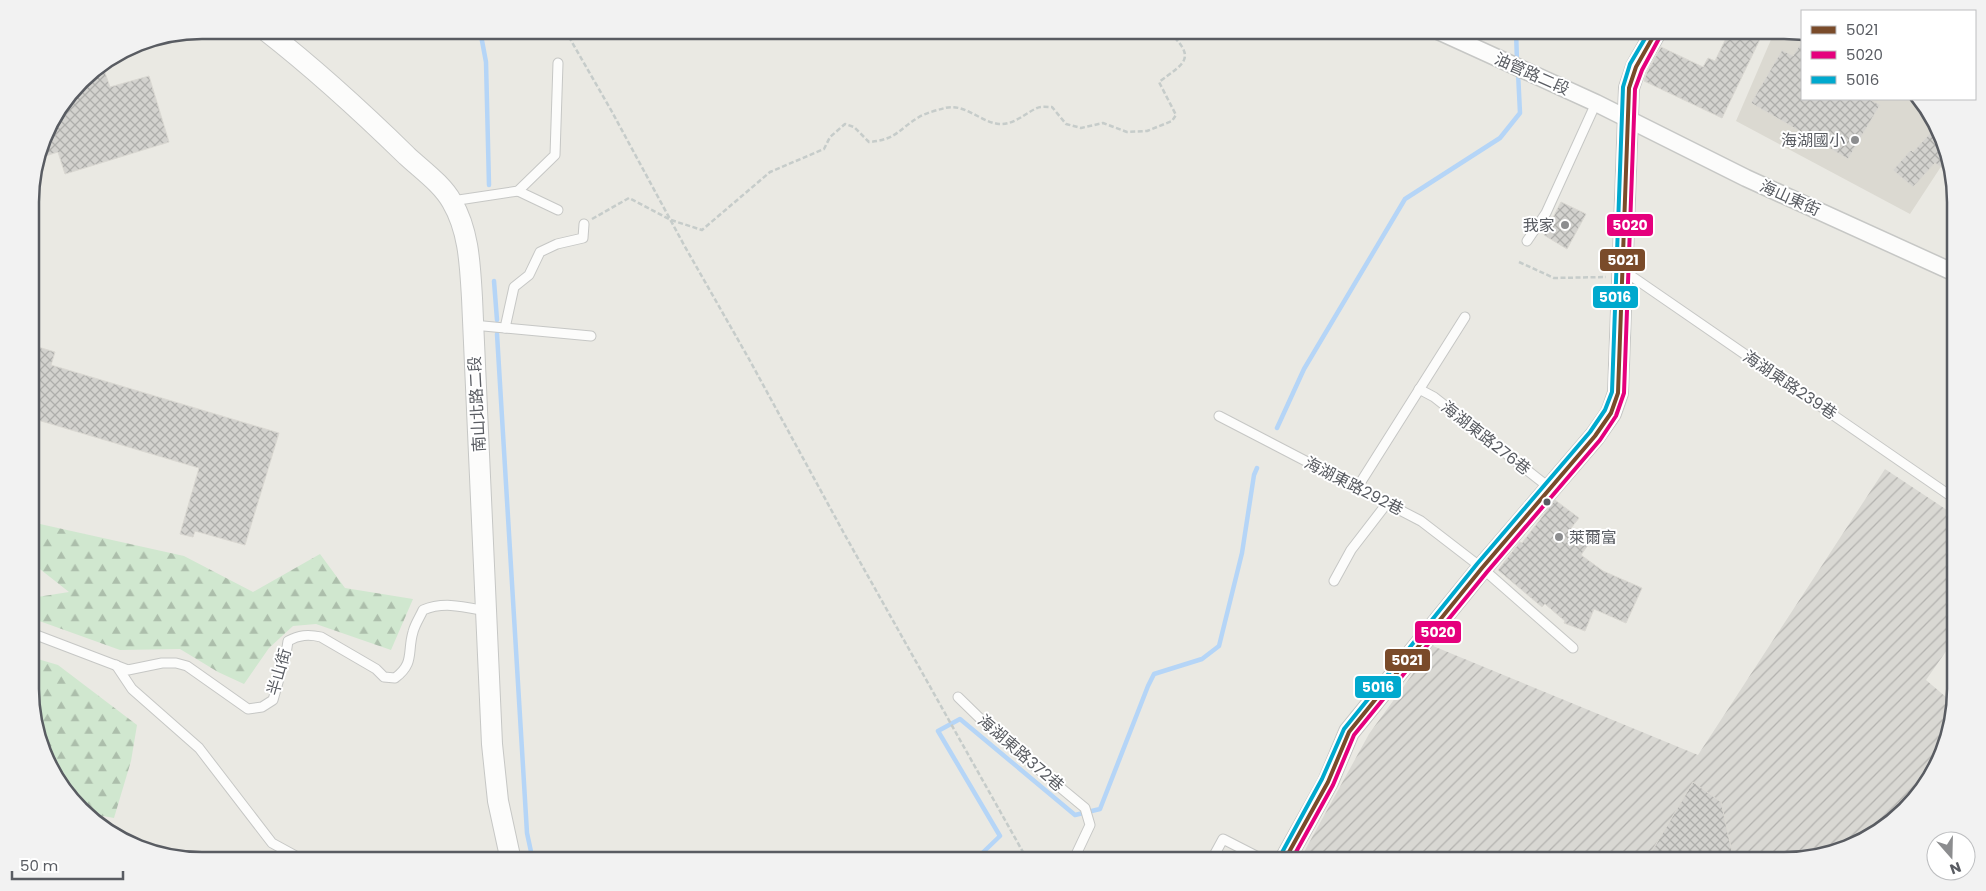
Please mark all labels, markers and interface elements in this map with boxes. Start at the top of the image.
legend [1801,10,1976,100]
text: 5021 [1846,19,1878,40]
text: 5020 [1846,44,1883,65]
street label: 油管路二段 [1491,47,1573,101]
text: 5016 [1846,69,1879,90]
place label: 海湖國小 [1781,129,1845,152]
marker: 海湖國小 [1849,134,1861,146]
street label: 海山東街 [1756,174,1824,222]
line badge: 5020 [1606,213,1654,237]
place label: 我家 [1523,214,1555,237]
text: 5020 [1612,215,1648,235]
marker: 我家 [1559,219,1571,231]
line badge: 5021 [1599,248,1646,272]
text: 5021 [1607,250,1639,270]
line badge: 5016 [1592,285,1639,309]
text: 5016 [1599,287,1631,307]
street label: 海湖東路239巷 [1739,345,1841,425]
street label: 南山北路二段 [463,355,491,453]
street label: 海湖東路276巷 [1436,396,1536,480]
street label: 海湖東路292巷 [1300,451,1408,521]
unlabelled marker [1542,497,1552,507]
place label: 萊爾富 [1569,526,1617,549]
marker: 萊爾富 [1553,531,1565,543]
line badge: 5020 [1414,620,1462,644]
text: 5020 [1420,622,1456,642]
street label: 半山街 [261,646,297,698]
line badge: 5021 [1384,648,1431,672]
text: 5021 [1391,650,1423,670]
line badge: 5016 [1354,675,1402,699]
text: 5016 [1362,677,1394,697]
street label: 海湖東路372巷 [973,709,1069,797]
north arrow [1926,831,1976,881]
scale bar [12,848,124,880]
text: 50 m [20,855,58,876]
text: N [1947,857,1964,879]

